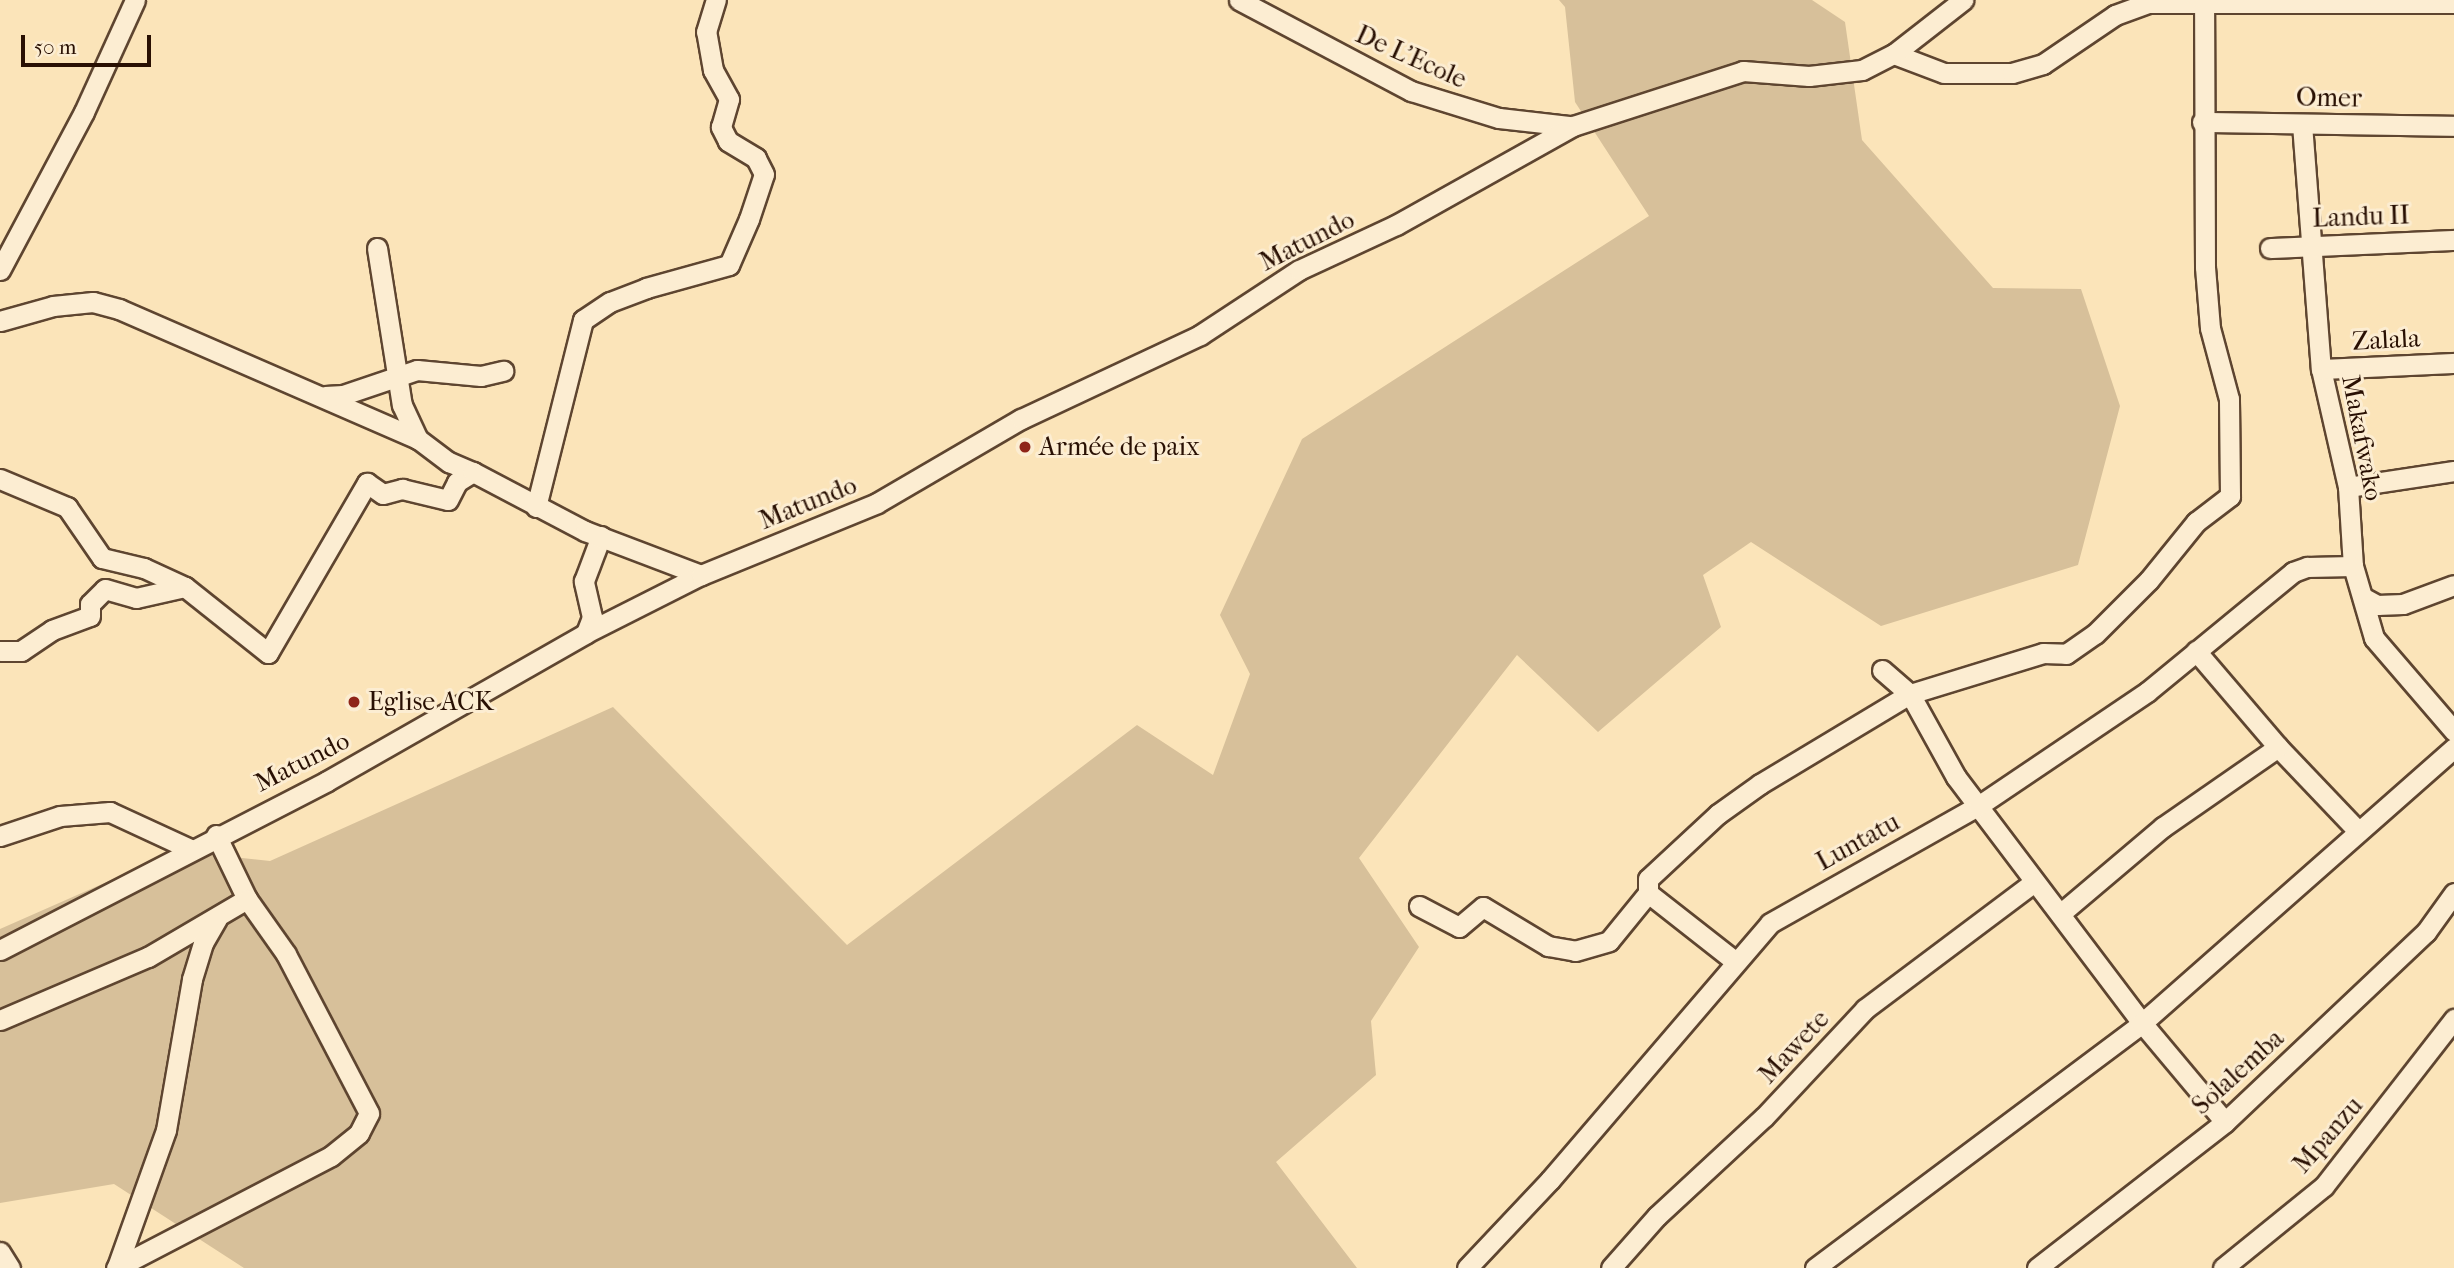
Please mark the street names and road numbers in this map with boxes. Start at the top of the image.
street label: De L'Ecole [1351,19,1471,95]
street label: Omer [2296,82,2362,114]
street label: Landu II [2312,200,2410,234]
street label: Matundo [1254,204,1360,278]
street label: Zalala [2351,323,2421,357]
street label: Makafwako [2335,373,2389,503]
street label: Matundo [755,469,861,537]
street label: Matundo [249,725,355,799]
street label: Luntatu [1811,806,1905,878]
street label: Mawete [1752,1004,1836,1090]
street label: Solalemba [2186,1023,2290,1121]
street label: Mpanzu [2286,1090,2370,1180]

